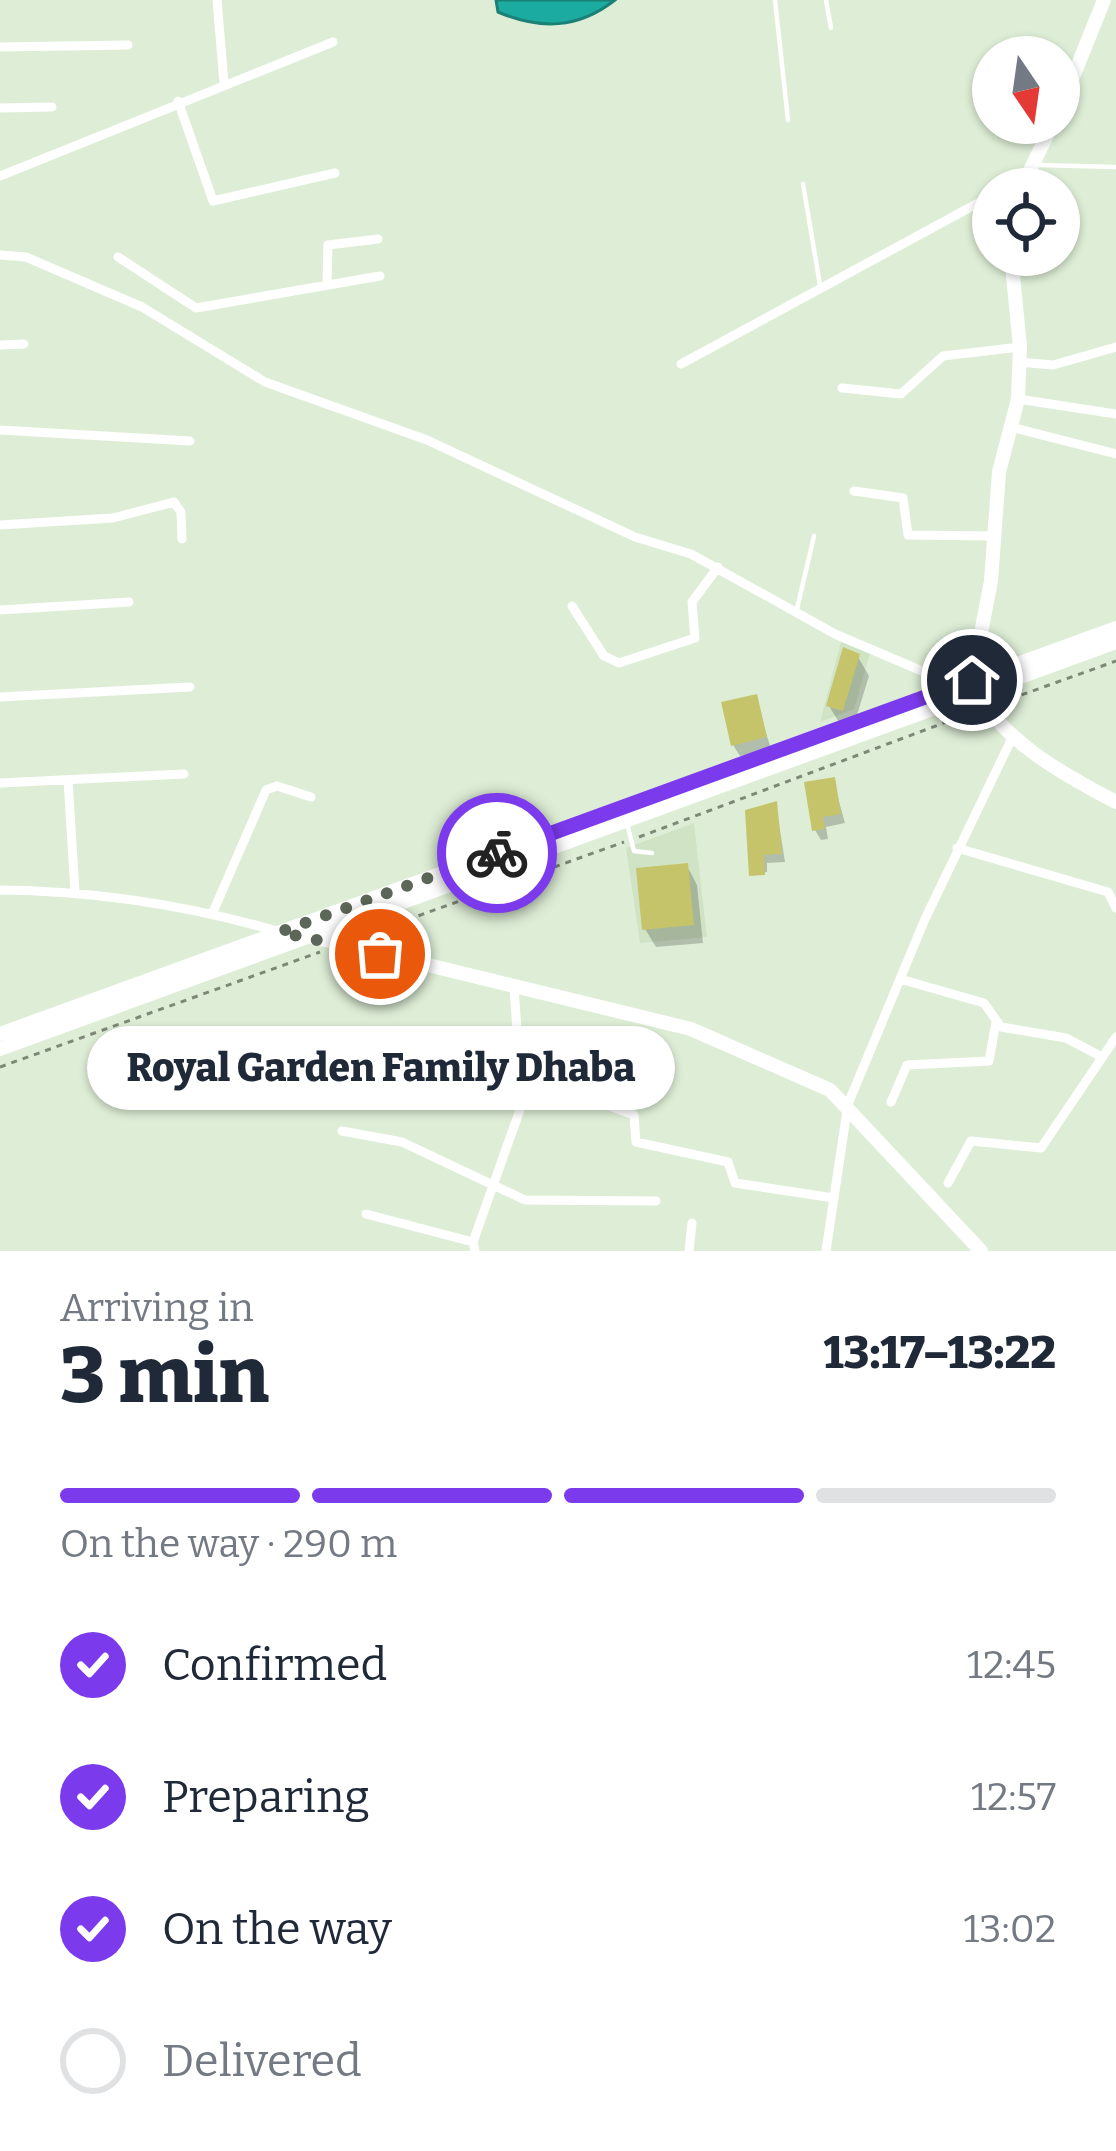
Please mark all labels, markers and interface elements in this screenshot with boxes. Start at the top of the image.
north arrow [972,36,1080,144]
map controls [972,36,1080,276]
button: locate [972,168,1080,276]
pin [921,629,1023,731]
icon: home [939,647,1005,713]
courier [437,793,557,913]
icon: bike [464,820,530,886]
pin [329,903,431,1005]
icon: bag [347,921,413,987]
callout: Royal Garden Family Dhaba [86,1026,674,1110]
text: Royal Garden Family Dhaba [127,1045,635,1091]
text: Arriving in [60,1285,254,1331]
text: 13:17–13:22 [823,1326,1056,1380]
text: 3 min [60,1329,269,1423]
text: On the way · 290 m [60,1521,397,1567]
icon: check [60,1632,126,1698]
text: Confirmed [162,1638,387,1692]
text: 12:45 [967,1642,1056,1688]
icon: check [60,1764,126,1830]
text: Preparing [162,1770,370,1824]
text: 12:57 [971,1774,1056,1820]
icon: check [60,1896,126,1962]
text: On the way [162,1902,392,1956]
text: 13:02 [963,1906,1056,1952]
text: Delivered [162,2034,362,2088]

